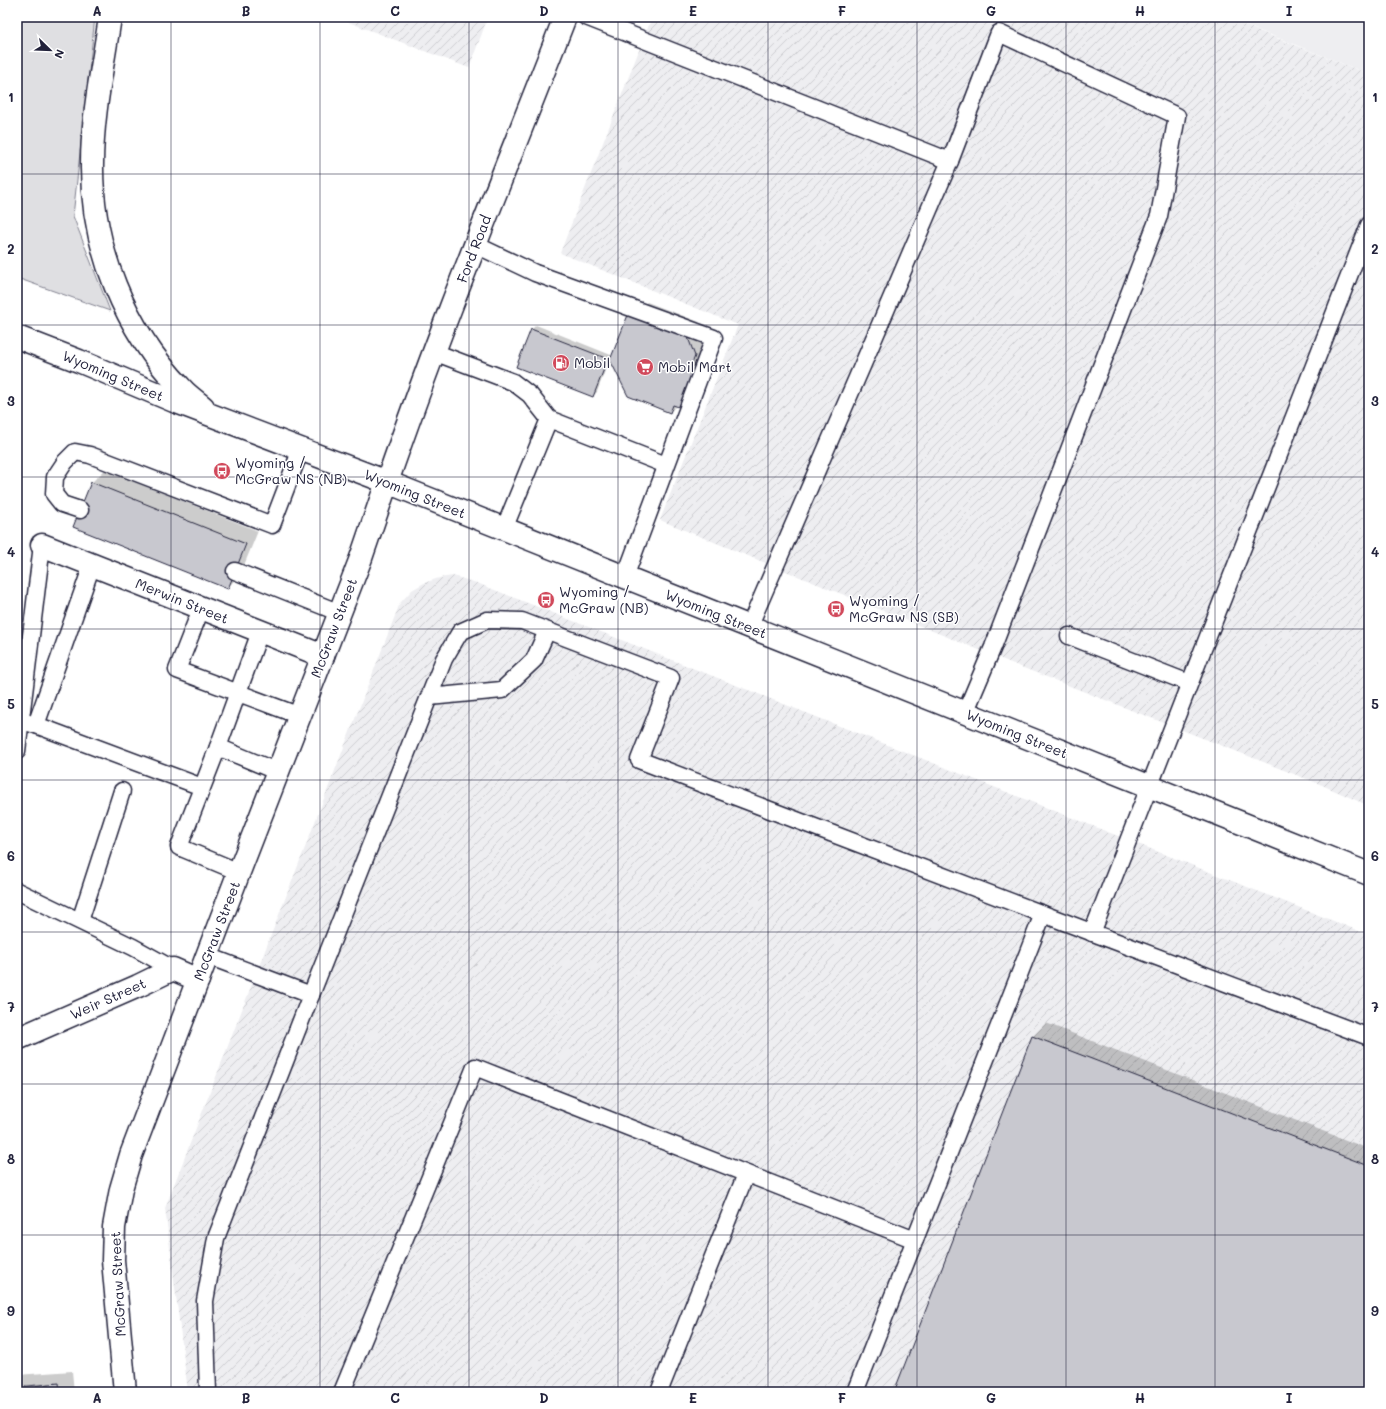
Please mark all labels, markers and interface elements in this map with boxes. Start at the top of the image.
text: A [92,2,102,19]
text: B [242,2,251,19]
text: C [390,2,400,19]
text: D [539,2,549,19]
text: E [689,2,697,19]
text: F [838,2,846,19]
text: G [986,2,996,19]
text: H [1135,2,1145,19]
text: I [1286,2,1293,19]
north arrow [30,30,70,70]
text: N [51,47,68,61]
text: 1 [8,88,14,105]
text: 1 [1372,88,1378,105]
street label: Ford Road [452,212,495,286]
text: 2 [7,240,15,257]
text: 2 [1371,240,1379,257]
street label: Wyoming Street [60,346,167,405]
fuel station icon: Mobil [551,353,571,373]
place label: Mobil [574,353,610,372]
supermarket icon: Mobil Mart [635,357,655,377]
place label: Mobil Mart [658,357,732,376]
text: 3 [7,392,15,409]
text: 3 [1371,392,1379,409]
place label: Wyoming / McGraw NS (NB) [235,453,347,488]
bus stop icon: Wyoming / McGraw NS (NB) [212,461,232,481]
street label: Wyoming Street [361,464,469,523]
text: 4 [7,543,15,560]
text: 4 [1371,543,1379,560]
street label: Merwin Street [133,573,232,628]
street label: McGraw Street [306,575,361,680]
place label: Wyoming / McGraw (NB) [559,582,649,617]
street label: Wyoming Street [662,584,770,643]
bus stop icon: Wyoming / McGraw (NB) [536,590,556,610]
place label: Wyoming / McGraw NS (SB) [849,591,959,626]
bus stop icon: Wyoming / McGraw NS (SB) [826,599,846,619]
text: 5 [7,695,15,712]
text: 5 [1371,695,1379,712]
street label: Wyoming Street [963,704,1071,763]
text: 6 [7,847,15,864]
text: 6 [1371,847,1379,864]
street label: McGraw Street [189,878,244,983]
street label: Weir Street [67,973,149,1024]
text: 7 [7,998,15,1015]
text: 7 [1371,998,1379,1015]
text: 8 [7,1150,15,1167]
text: 8 [1371,1150,1379,1167]
street label: McGraw Street [105,1231,130,1337]
text: 9 [7,1302,15,1319]
text: 9 [1371,1302,1379,1319]
text: A [92,1389,102,1406]
text: B [242,1389,251,1406]
text: C [390,1389,400,1406]
text: D [539,1389,549,1406]
text: E [689,1389,697,1406]
text: F [838,1389,846,1406]
text: G [986,1389,996,1406]
text: H [1135,1389,1145,1406]
text: I [1286,1389,1293,1406]

